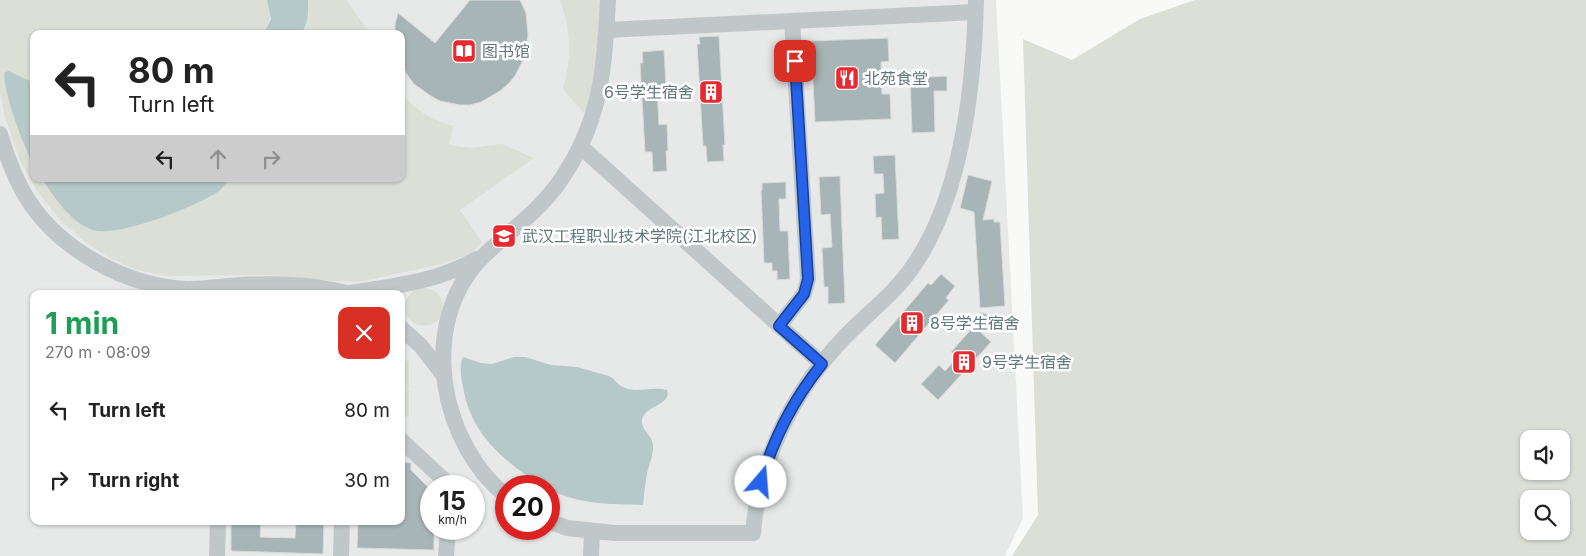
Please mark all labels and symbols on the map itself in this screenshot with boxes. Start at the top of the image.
library icon: 图书馆 [451,38,477,64]
pin [774,40,816,82]
place label: 图书馆 [482,41,530,61]
restaurant icon: 北苑食堂 [834,65,860,91]
place label: 北苑食堂 [864,68,928,88]
building icon: 6号学生宿舍 [698,79,724,105]
place label: 6号学生宿舍 [604,82,694,102]
school or university icon: 武汉工程职业技术学院(江北校区) [491,223,517,249]
place label: 武汉工程职业技术学院(江北校区) [522,226,758,246]
building icon: 8号学生宿舍 [899,310,925,336]
place label: 8号学生宿舍 [930,313,1020,333]
building icon: 9号学生宿舍 [951,349,977,375]
place label: 9号学生宿舍 [982,352,1072,372]
position arrow [734,455,786,507]
speed limit sign: 20 [495,475,560,540]

